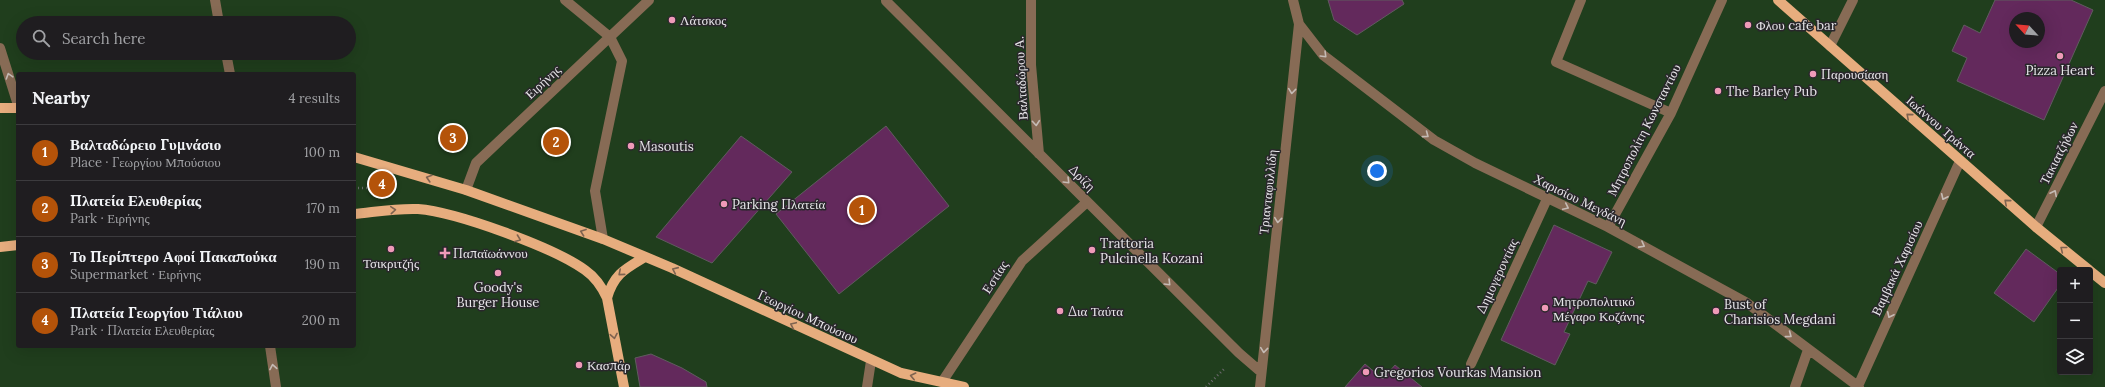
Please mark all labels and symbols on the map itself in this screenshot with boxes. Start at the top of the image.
place label: Λάτσκος [680,12,727,29]
north arrow [2009,12,2045,48]
marker: Λάτσκος [667,15,677,25]
place label: Φλου cafe bar [1756,17,1837,34]
marker: Φλου cafe bar [1743,20,1753,30]
street label: Βαλταδώρου Α. [1010,36,1032,120]
one-way arrow [1319,50,1327,57]
marker: Pizza Heart [2055,51,2065,61]
street label: Ειρήνης [522,61,565,103]
street label: Μητροπολίτη Κωνσταντίου [1603,61,1685,199]
place label: Pizza Heart [2025,62,2095,79]
place label: Παρουσίαση [1821,66,1888,83]
marker: Παρουσίαση [1808,69,1818,79]
one-way arrow [5,73,14,80]
place label: The Barley Pub [1726,83,1817,100]
marker: The Barley Pub [1713,86,1723,96]
one-way arrow [1288,88,1297,94]
street label: Ιωάννου Τράντα [1903,92,1980,162]
one-way arrow [1906,113,1914,121]
street label: Τακιατζήδων [2036,119,2082,187]
one-way arrow [1032,120,1041,126]
pin: 3 [440,123,466,153]
pin: 2 [543,127,569,157]
one-way arrow [1422,130,1429,137]
place label: Masoutis [639,138,694,155]
marker: Masoutis [626,141,636,151]
street label: Τριανταφυλλίδη [1255,148,1281,235]
street label: Δρίζη [1065,161,1099,195]
your location [1367,161,1387,181]
pin: 4 [369,169,395,199]
street label: Χαρισίου Μεγδάνη [1531,170,1629,230]
one-way arrow [426,174,433,183]
one-way arrow [1062,176,1070,184]
one-way arrow [2049,189,2057,197]
one-way arrow [1941,192,1949,200]
pin: 1 [849,195,875,225]
place label: Parking Πλατεία [732,196,825,213]
marker: Parking Πλατεία [719,199,729,209]
one-way arrow [2004,199,2012,206]
one-way arrow [1562,202,1569,210]
one-way arrow [390,206,396,215]
one-way arrow [1274,217,1283,223]
street label: Βαμβακά Χαρισίου [1867,218,1927,318]
one-way arrow [579,228,586,236]
one-way arrow [515,234,522,242]
place label: Trattoria Pulcinella Kozani [1100,235,1203,267]
street label: Δημογεροντίας [1472,235,1522,316]
one-way arrow [1638,241,1645,248]
marker: Τσικριτζής [386,244,396,254]
place label: Παπαϊωάννου [453,245,528,262]
marker: Trattoria Pulcinella Kozani [1087,245,1097,255]
one-way arrow [2060,246,2067,253]
marker: Παπαϊωάννου [440,248,450,258]
place label: Τσικριτζής [363,255,420,272]
street label: Εστίας [978,257,1012,297]
one-way arrow [672,267,680,275]
marker: Goody's Burger House [493,268,503,278]
one-way arrow [618,269,626,276]
one-way arrow [1164,278,1171,286]
place label: Goody's Burger House [457,279,539,311]
street label: Γεωργίου Μπούσιου [755,286,861,348]
place label: Μητροπολιτικό Μέγαρο Κοζάνης [1553,293,1645,325]
place label: Bust of Charisios Megdani [1724,296,1836,328]
place label: Δια Ταύτα [1068,303,1123,320]
marker: Μητροπολιτικό Μέγαρο Κοζάνης [1540,303,1550,313]
marker: Δια Ταύτα [1055,306,1065,316]
marker: Bust of Charisios Megdani [1711,306,1721,316]
one-way arrow [1887,310,1895,318]
one-way arrow [790,322,798,330]
one-way arrow [1784,330,1791,337]
one-way arrow [609,333,618,340]
one-way arrow [1260,346,1269,353]
place label: Κασπάρ [587,357,631,374]
marker: Κασπάρ [574,360,584,370]
one-way arrow [269,363,278,370]
place label: Gregorios Vourkas Mansion [1374,364,1541,381]
marker: Gregorios Vourkas Mansion [1361,367,1371,377]
one-way arrow [909,372,916,380]

